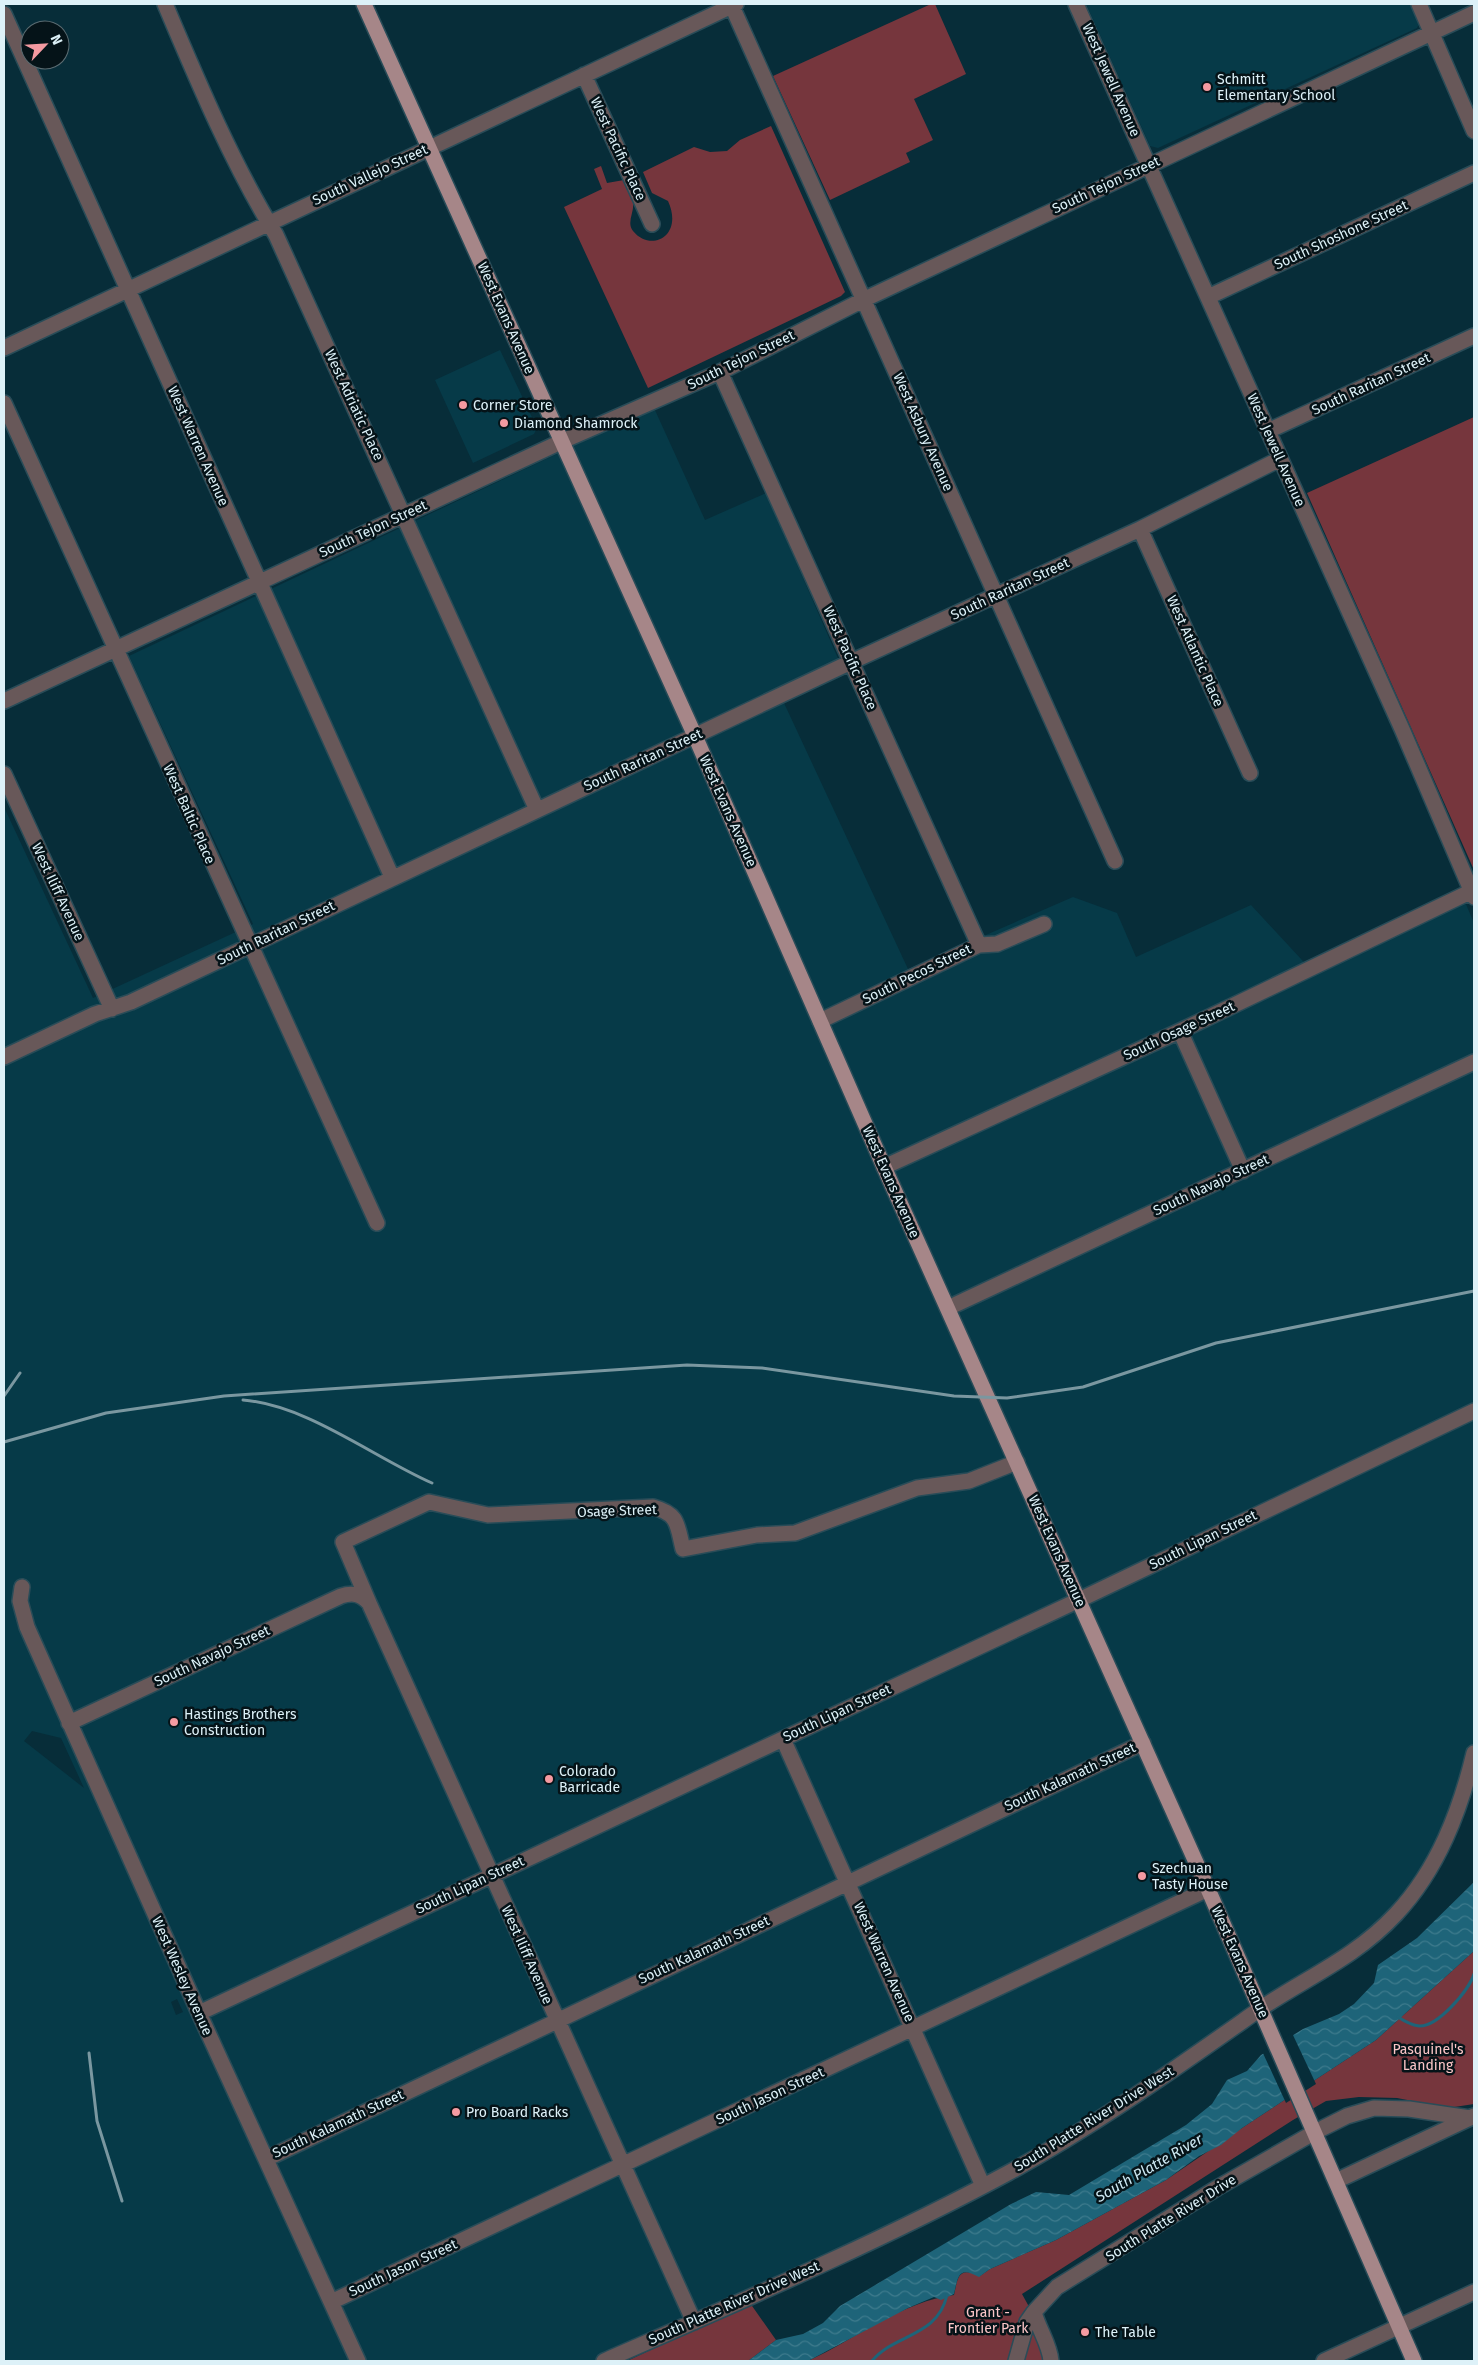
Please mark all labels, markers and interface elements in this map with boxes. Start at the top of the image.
north arrow [20,20,70,70]
street label: West Jewell Avenue [1078,21,1144,139]
text: N [47,32,66,48]
place label: Schmitt Elementary School [1217,71,1335,104]
marker: Schmitt Elementary School [1201,81,1213,93]
street label: West Pacific Place [587,95,649,203]
street label: South Vallejo Street [310,140,431,209]
street label: South Tejon Street [1049,152,1163,217]
street label: South Shoshone Street [1272,196,1411,273]
street label: West Evans Avenue [474,259,538,377]
street label: South Tejon Street [685,326,798,393]
street label: West Adriatic Place [321,347,387,463]
street label: South Raritan Street [1309,349,1434,419]
street label: West Asbury Avenue [889,370,957,494]
street label: West Warren Avenue [164,383,232,509]
street label: West Jewell Avenue [1243,391,1309,509]
place label: Corner Store [473,397,552,414]
marker: Corner Store [457,399,469,411]
place label: Diamond Shamrock [514,415,638,432]
marker: Diamond Shamrock [498,417,510,429]
street label: South Tejon Street [316,496,430,561]
street label: South Raritan Street [948,554,1073,624]
street label: West Atlantic Place [1163,593,1227,709]
street label: West Pacific Place [819,603,881,713]
street label: South Raritan Street [581,725,706,795]
street label: West Evans Avenue [696,752,760,870]
street label: West Baltic Place [159,761,219,867]
street label: West Iliff Avenue [28,840,88,944]
street label: South Raritan Street [214,897,338,969]
street label: South Pecos Street [860,940,975,1008]
street label: South Osage Street [1121,997,1238,1064]
street label: West Evans Avenue [859,1123,923,1241]
street label: South Navajo Street [1150,1150,1272,1219]
street label: West Evans Avenue [1025,1492,1089,1610]
street label: Osage Street [577,1501,658,1521]
street label: South Lipan Street [1146,1506,1260,1573]
street label: South Navajo Street [151,1621,273,1690]
street label: South Lipan Street [780,1680,895,1746]
place label: Hastings Brothers Construction [184,1706,297,1739]
marker: Hastings Brothers Construction [168,1716,180,1728]
street label: South Kalamath Street [1002,1739,1139,1815]
place label: Colorado Barricade [559,1763,620,1796]
marker: Colorado Barricade [543,1773,555,1785]
street label: South Lipan Street [413,1852,528,1918]
place label: Szechuan Tasty House [1152,1860,1228,1893]
marker: Szechuan Tasty House [1136,1870,1148,1882]
street label: West Warren Avenue [850,1899,918,2025]
street label: West Iliff Avenue [498,1903,556,2007]
street label: West Evans Avenue [1208,1903,1272,2021]
street label: South Kalamath Street [636,1912,773,1988]
street label: West Wesley Avenue [148,1914,216,2038]
park label: Pasquinel's Landing [1392,2041,1464,2074]
street label: South Jason Street [713,2063,828,2128]
street label: South Platte River Drive West [1011,2063,1177,2175]
street label: South Kalamath Street [270,2086,407,2162]
place label: Pro Board Racks [466,2104,569,2121]
marker: Pro Board Racks [450,2106,462,2118]
water label: South Platte River [1092,2130,1206,2206]
street label: South Platte River Drive [1103,2171,1239,2265]
street label: South Jason Street [346,2235,461,2300]
street label: South Platte River Drive West [646,2257,823,2348]
park label: Grant - Frontier Park [947,2304,1029,2337]
place label: The Table [1095,2324,1156,2341]
marker: The Table [1079,2326,1091,2338]

